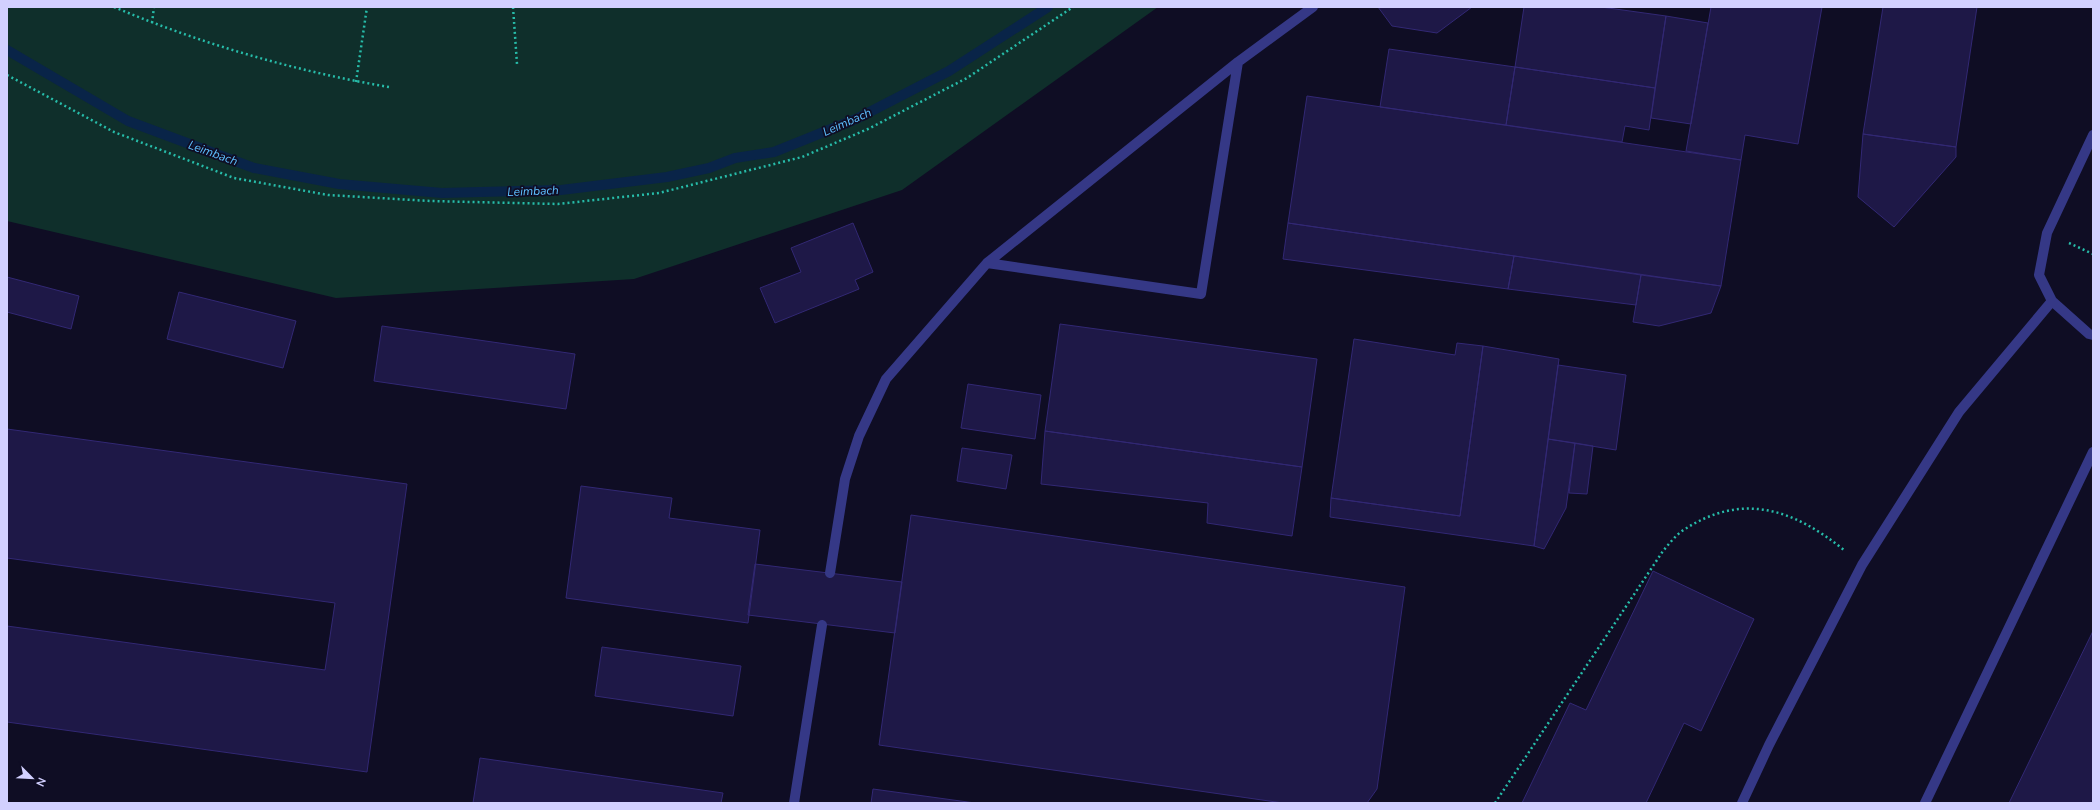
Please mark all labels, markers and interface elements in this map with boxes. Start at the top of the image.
water label: Leimbach [820,104,874,140]
water label: Leimbach [186,137,240,169]
water label: Leimbach [507,182,559,200]
north arrow [12,758,52,798]
text: N [32,775,49,789]

